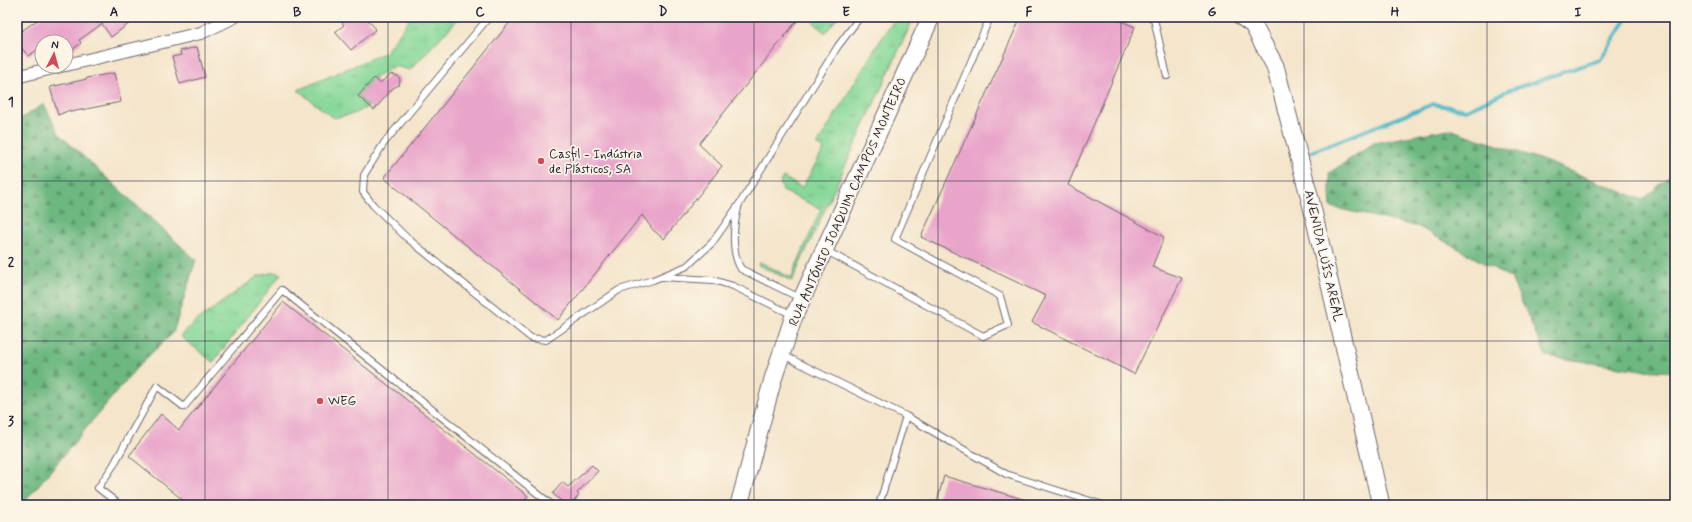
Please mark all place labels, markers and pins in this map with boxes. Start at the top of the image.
place label: Casfil - Indústria de Plásticos, SA [549,146,642,178]
marker: Casfil - Indústria de Plásticos, SA [536,156,546,166]
place label: WEG [328,393,357,410]
marker: WEG [315,396,325,406]

